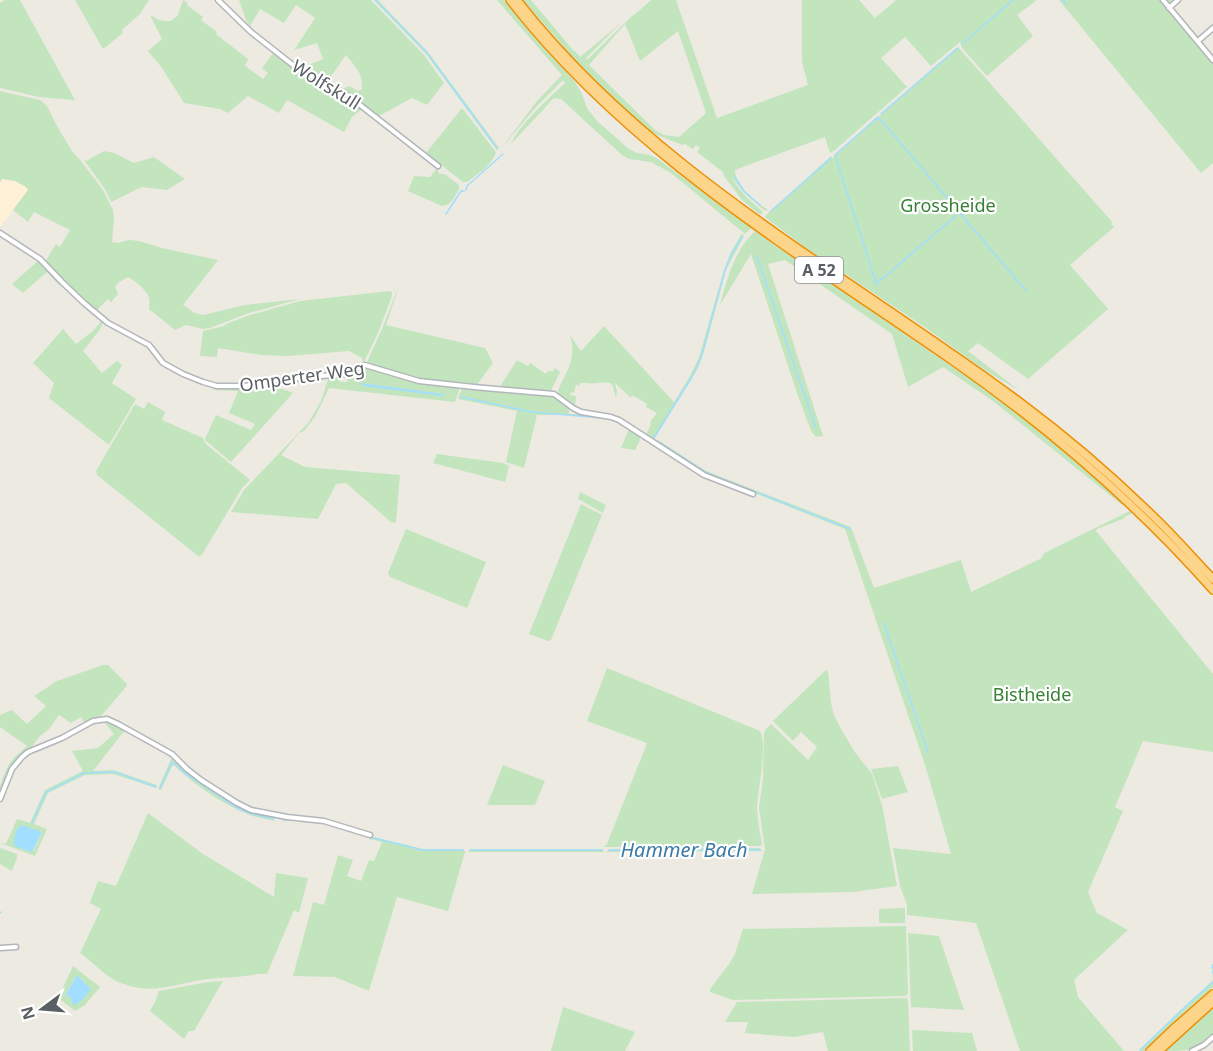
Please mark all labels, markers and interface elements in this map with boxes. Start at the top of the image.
street label: Wolfskull [288,54,365,115]
park label: Grossheide [900,193,996,217]
road number: A 52 [795,257,843,283]
street label: Omperter Weg [238,355,366,397]
park label: Bistheide [993,682,1071,706]
water label: Hammer Bach [620,836,748,863]
north arrow [12,979,72,1039]
text: N [15,1004,40,1022]

